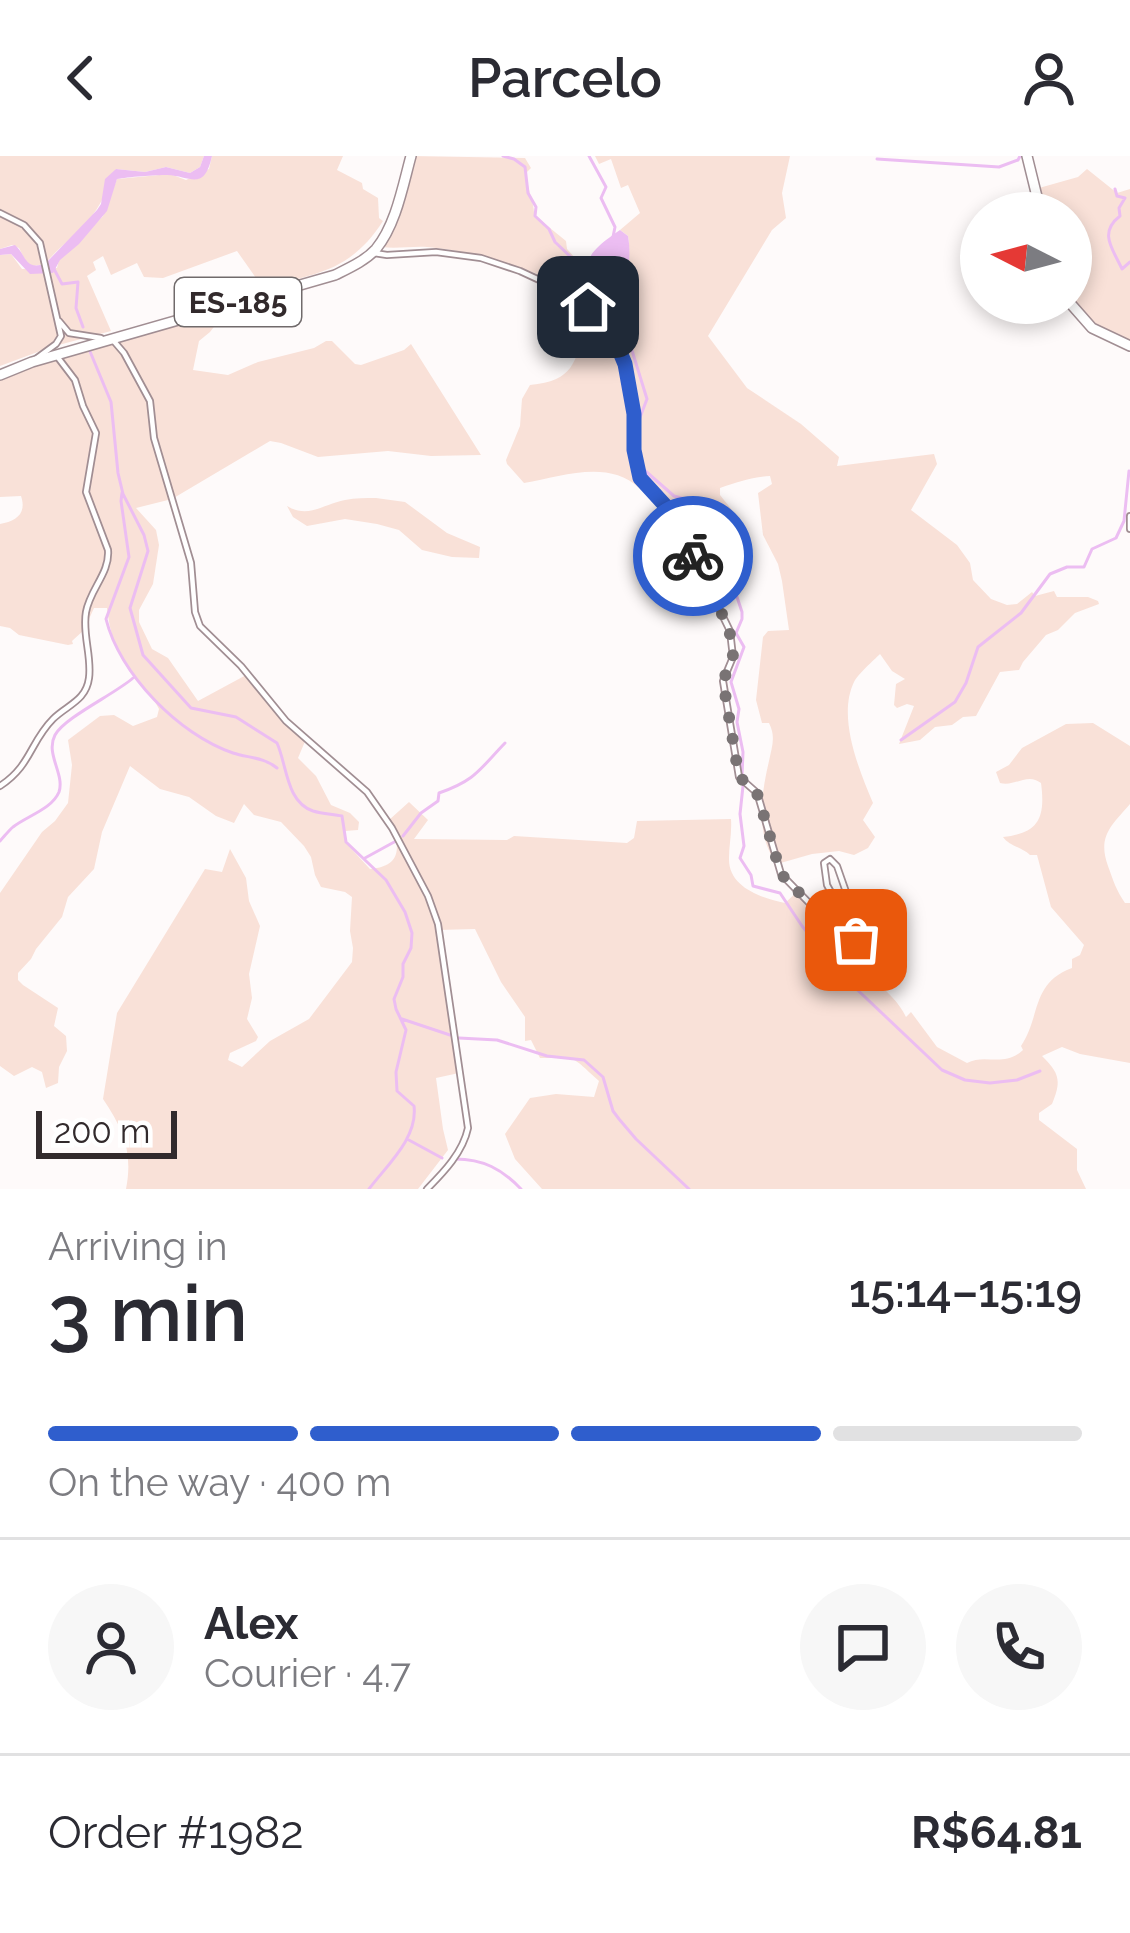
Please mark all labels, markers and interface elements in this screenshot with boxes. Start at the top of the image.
icon: back [48,45,114,111]
icon: person [1016,45,1082,111]
text: Parcelo [468,46,662,110]
north arrow [960,192,1092,324]
map controls [960,192,1092,324]
pin [537,256,639,358]
icon: home [555,274,621,340]
road number: ES-185 [175,278,301,326]
courier [633,496,753,616]
icon: bike [660,523,726,589]
pin [805,889,907,991]
icon: bag [823,907,889,973]
scale bar [36,1105,177,1158]
text: 200 m [54,1112,150,1151]
text: Arriving in [48,1223,228,1269]
text: 15:14–15:19 [849,1265,1082,1318]
text: 3 min [48,1268,248,1359]
text: On the way · 400 m [48,1459,391,1505]
button: person [48,1584,174,1710]
button: chat [800,1584,926,1710]
button: phone [956,1584,1082,1710]
text: Alex [204,1597,298,1650]
text: Courier · 4.7 [204,1650,411,1696]
text: Order #1982 [48,1806,304,1859]
text: R$64.81 [911,1806,1082,1859]

